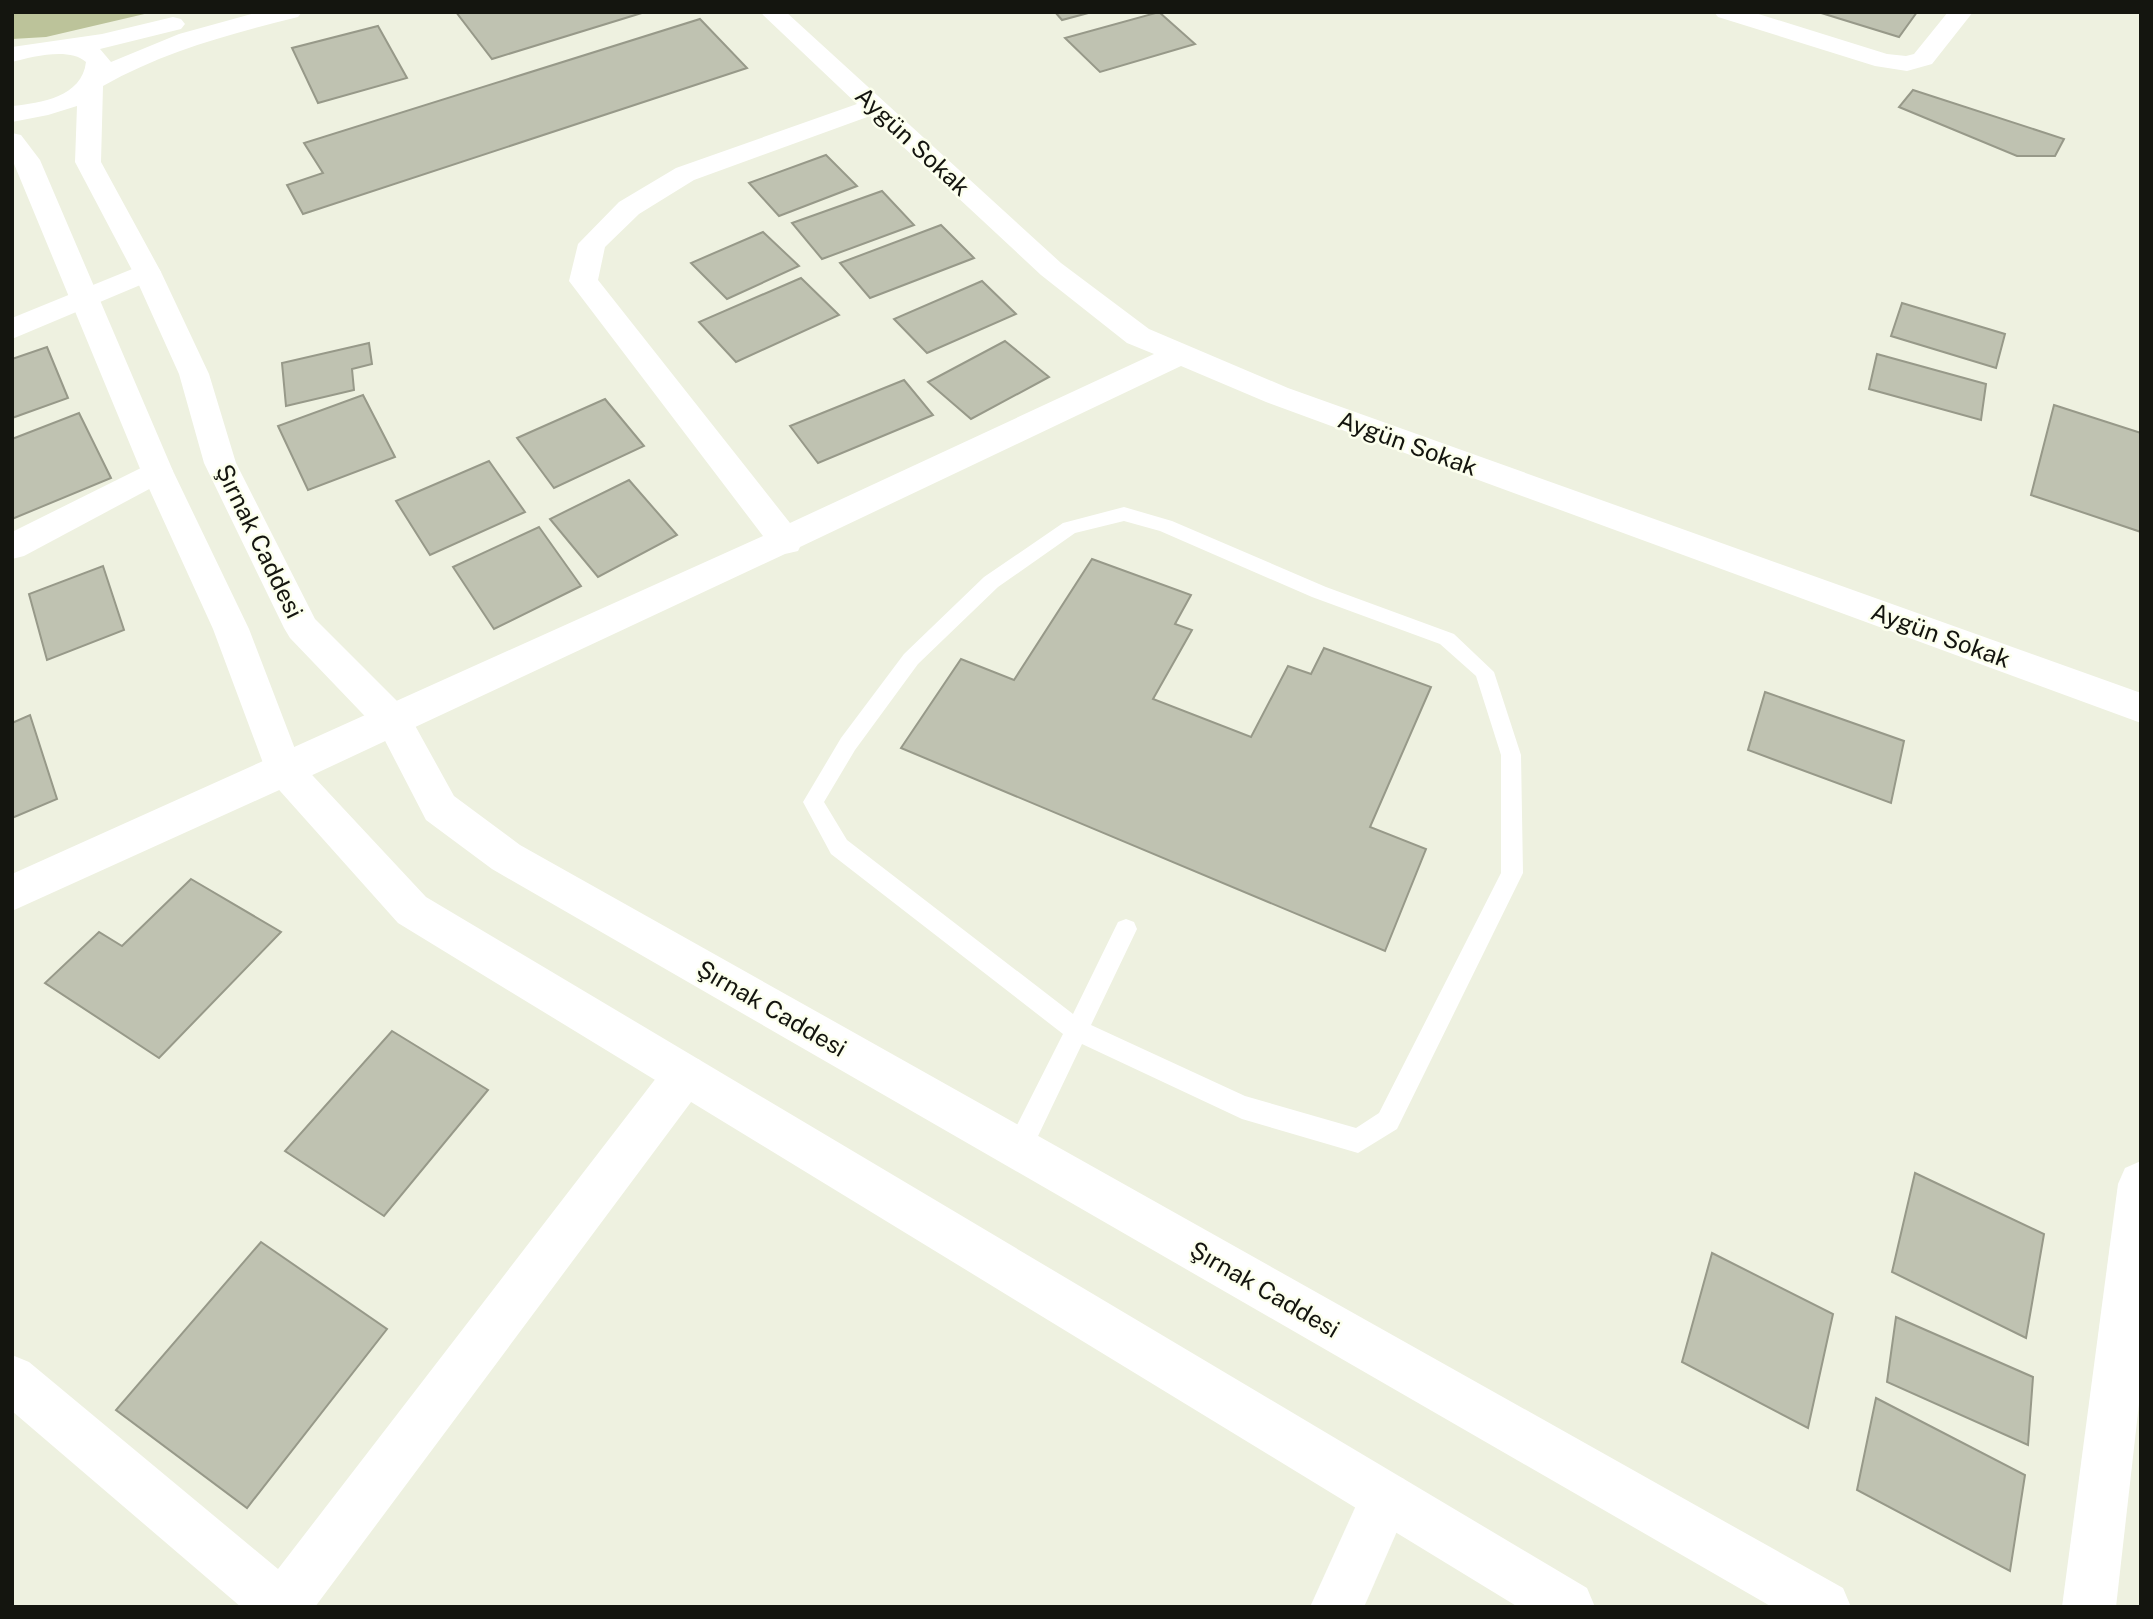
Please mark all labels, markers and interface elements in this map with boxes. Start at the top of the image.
street label: Aygün Sokak [850,81,976,201]
street label: Aygün Sokak [1335,405,1481,481]
street label: Şırnak Caddesi [211,460,309,622]
street label: Aygün Sokak [1868,597,2014,673]
street label: Şırnak Caddesi [692,954,852,1062]
street label: Şırnak Caddesi [1185,1235,1345,1343]

